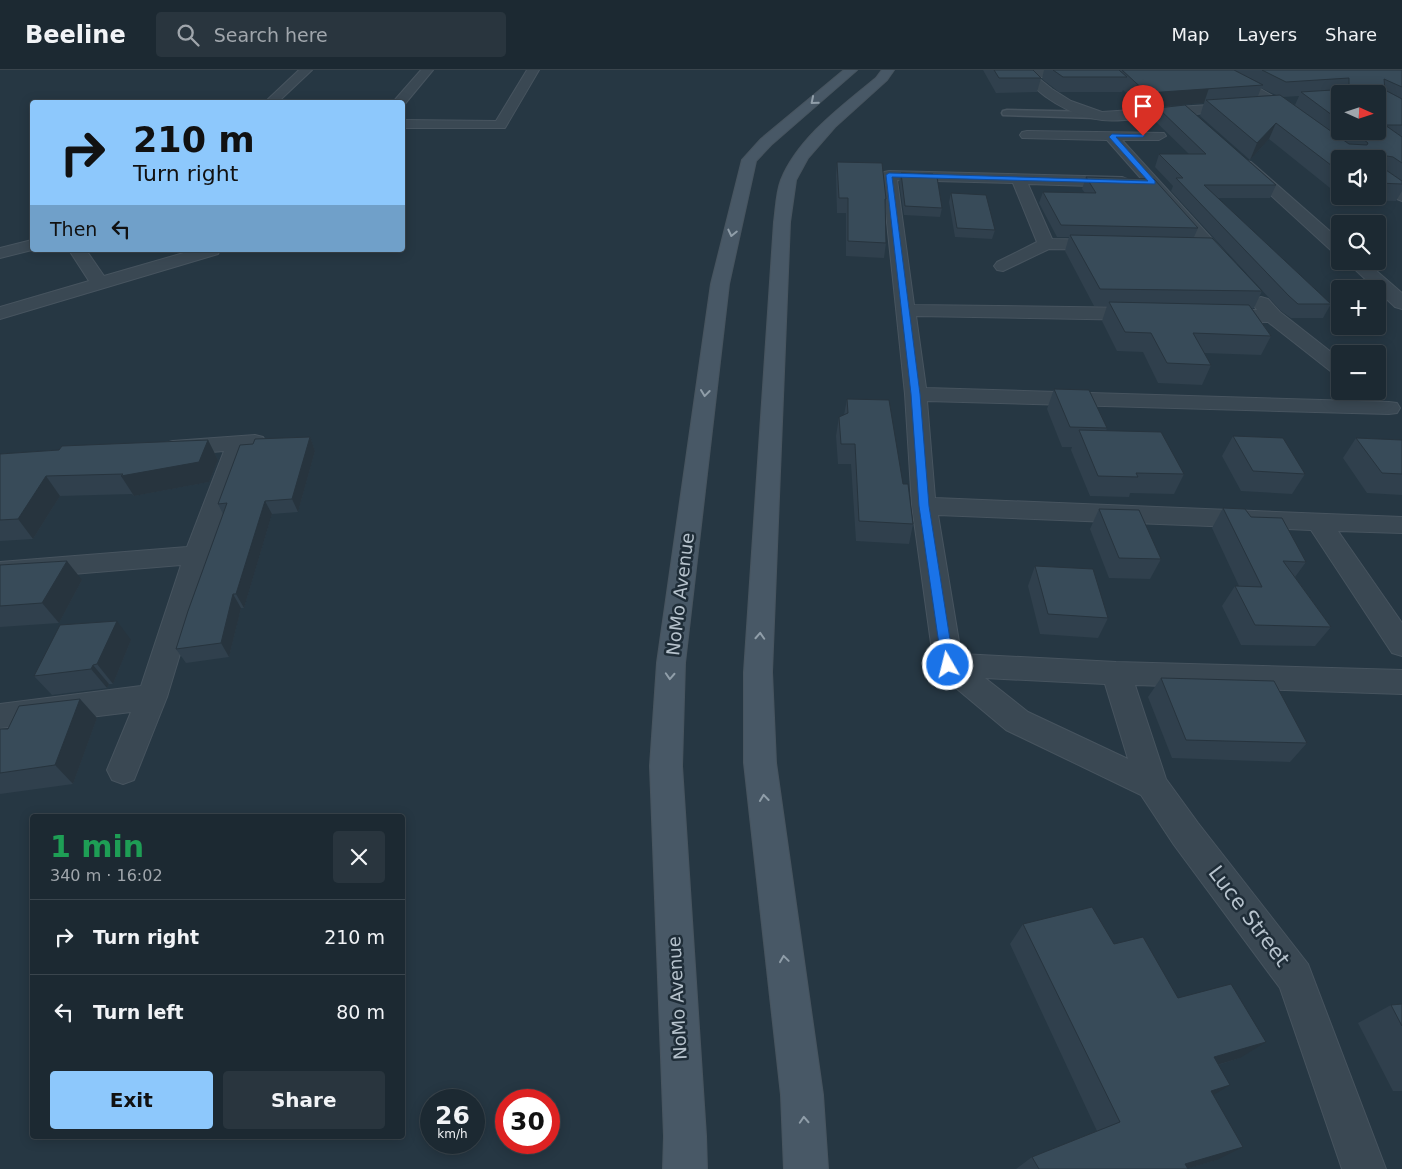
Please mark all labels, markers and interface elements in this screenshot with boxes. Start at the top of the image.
search box [156,12,506,57]
text: Beeline [25,21,126,49]
icon: search [174,21,202,49]
text: Search here [214,24,328,46]
text: Map [1171,24,1209,45]
text: Layers [1237,24,1297,45]
text: Share [1325,24,1377,45]
pin [1122,85,1164,136]
north arrow [1331,85,1386,140]
map controls [1331,85,1386,400]
icon: arrive [1129,92,1157,120]
one-way arrow [810,96,819,105]
icon: right [50,120,115,185]
text: 210 m [133,120,255,160]
button: sound [1331,150,1386,205]
text: Turn right [133,161,238,186]
icon: left [107,215,135,243]
button: search [1331,215,1386,270]
text: Then [50,218,97,240]
one-way arrow [727,228,738,237]
button: + [1331,280,1386,335]
button: − [1331,345,1386,400]
one-way arrow [701,389,711,397]
street label: NoMo Avenue [662,531,698,657]
one-way arrow [755,631,766,639]
position arrow [921,638,973,690]
one-way arrow [665,672,675,680]
one-way arrow [759,794,770,802]
text: 1 min [50,829,144,864]
button: close [333,831,385,883]
street label: Luce Street [1203,861,1295,971]
text: 340 m · 16:02 [50,866,163,885]
icon: right [50,923,78,951]
text: Turn right [93,926,199,948]
text: 210 m [324,926,385,948]
street label: NoMo Avenue [663,936,691,1060]
one-way arrow [779,955,790,963]
icon: left [50,998,78,1026]
text: Turn left [93,1001,184,1023]
text: 80 m [336,1001,385,1023]
button: Exit [50,1071,213,1129]
button: Share [223,1071,385,1129]
speed limit sign: 30 [495,1089,560,1154]
text: 26 [435,1101,470,1130]
one-way arrow [798,1116,809,1124]
text: km/h [437,1127,468,1141]

